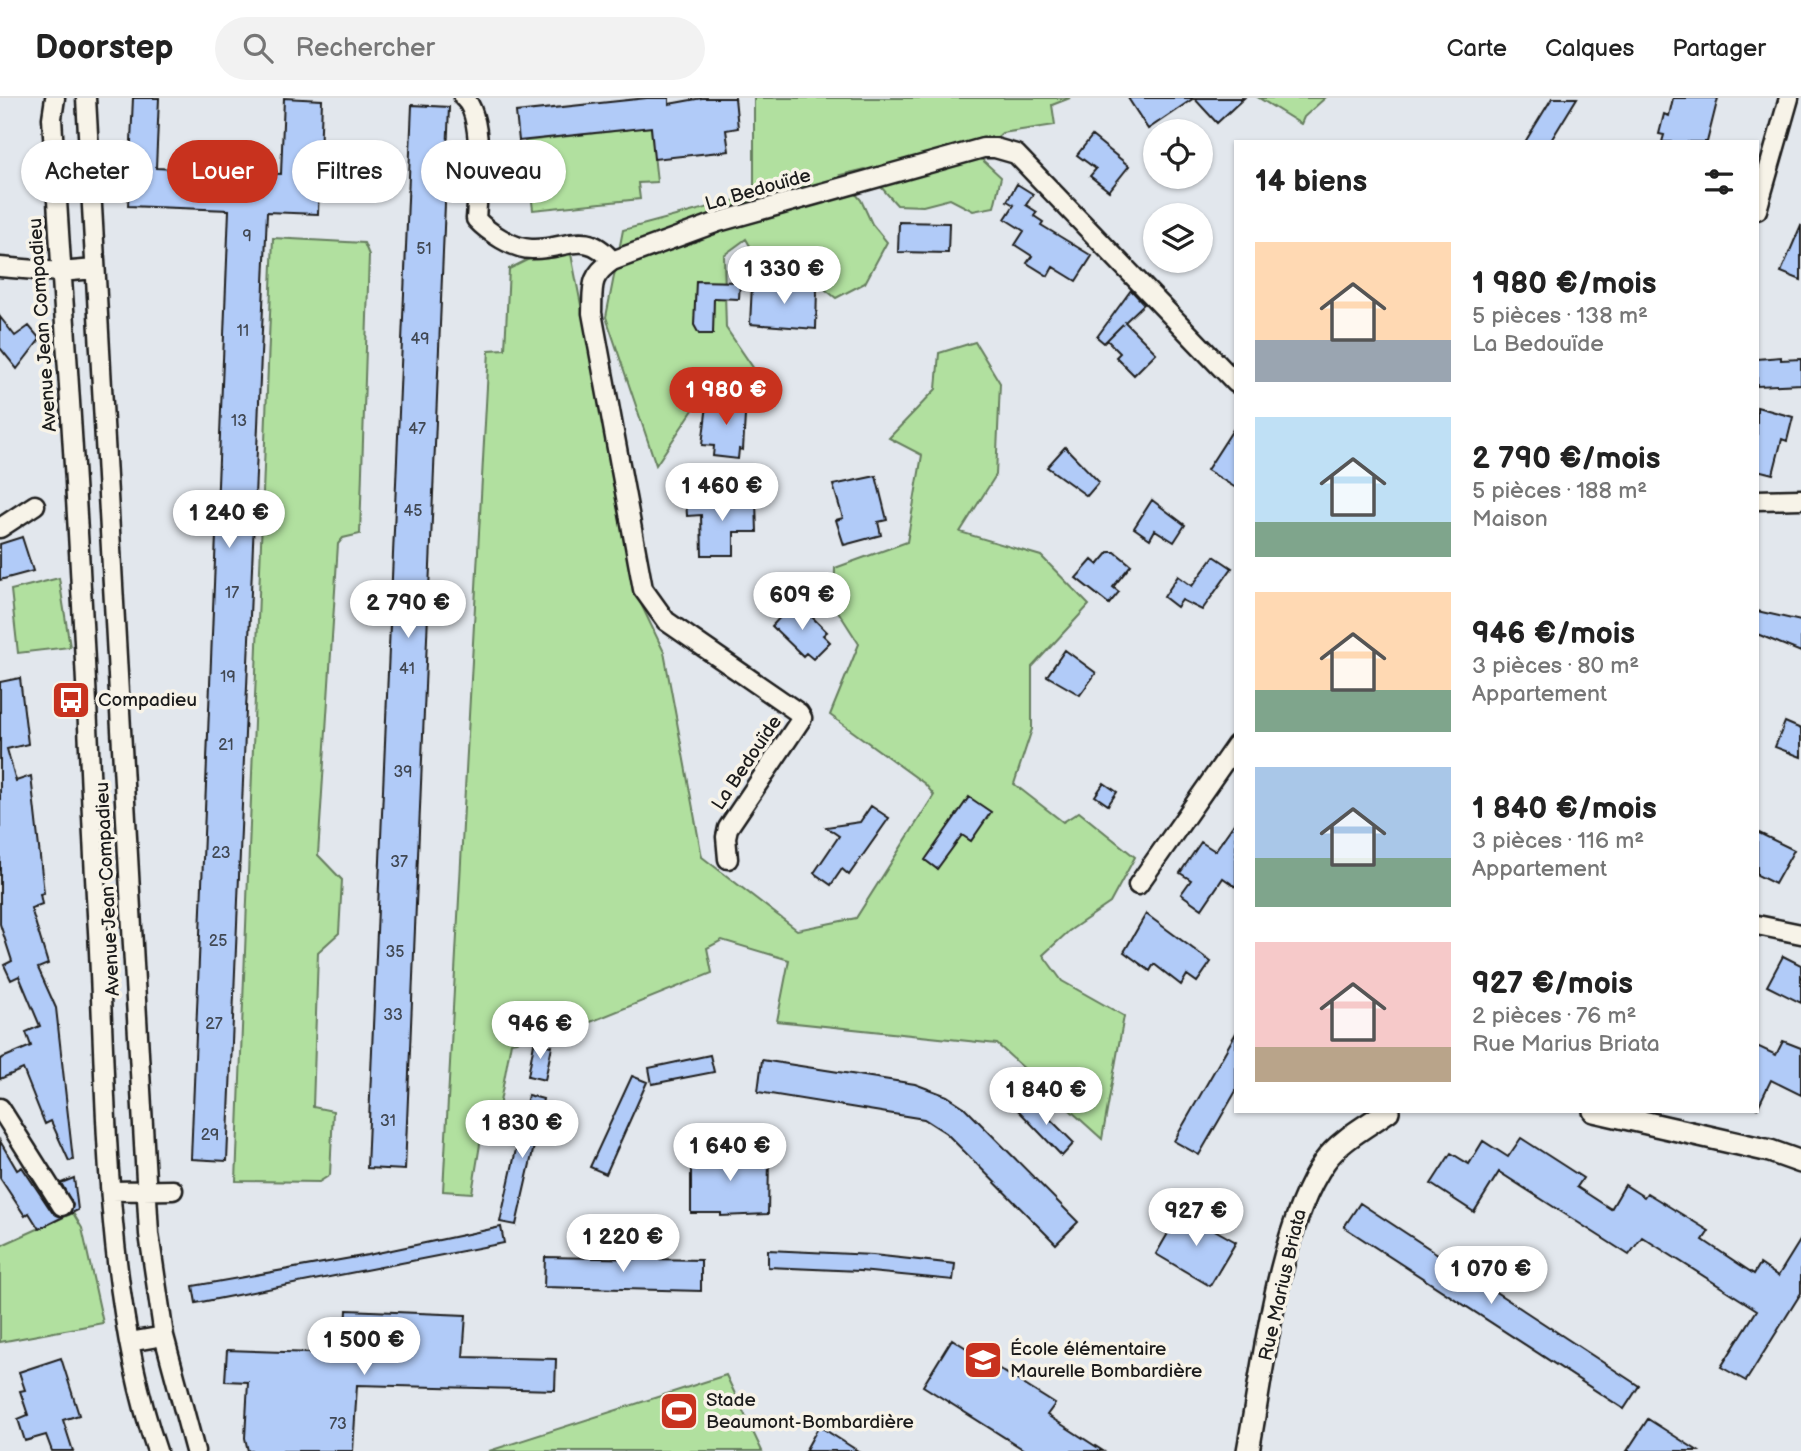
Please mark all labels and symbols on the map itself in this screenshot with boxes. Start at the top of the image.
street label: La Bedouïde [703,164,813,216]
street label: Avenue Jean Compadieu [24,217,62,433]
house number: 9 [242,227,252,246]
house number: 51 [416,240,432,259]
pin: 1 330 € [719,246,849,306]
house number: 11 [237,322,249,341]
house number: 49 [410,330,430,349]
pin: 1 980 € [661,368,791,427]
house number: 13 [231,412,247,431]
house number: 47 [408,420,426,439]
pin: 1 460 € [657,464,787,523]
pin: 1 240 € [164,490,294,550]
house number: 45 [404,502,422,521]
pin: 609 € [753,573,851,632]
pin: 2 790 € [343,580,473,640]
house number: 17 [225,584,239,603]
house number: 41 [399,660,415,679]
house number: 19 [220,668,236,687]
bus stop icon: Compadieu [50,679,92,721]
place label: Compadieu [98,689,197,712]
street label: La Bedouïde [707,711,787,815]
house number: 21 [218,736,234,755]
house number: 39 [393,763,413,782]
street label: Avenue Jean Compadieu [91,781,125,997]
house number: 23 [212,844,231,863]
house number: 37 [390,853,408,872]
house number: 25 [209,932,227,951]
house number: 35 [385,943,405,962]
pin: 946 € [491,1002,589,1061]
house number: 33 [383,1006,403,1025]
house number: 27 [205,1015,223,1034]
pin: 1 840 € [981,1068,1111,1127]
pin: 1 830 € [457,1100,587,1160]
house number: 31 [380,1112,396,1131]
pin: 1 640 € [665,1124,795,1183]
house number: 29 [201,1126,219,1145]
pin: 927 € [1147,1188,1245,1248]
street label: Rue Marius Briata [1254,1207,1312,1363]
pin: 1 220 € [558,1214,688,1274]
pin: 1 070 € [1426,1246,1556,1306]
pin: 1 500 € [299,1318,429,1377]
place label: École élémentaire Maurelle Bombardière [1010,1337,1202,1383]
school or university icon: École élémentaire Maurelle Bombardière [962,1339,1004,1381]
place label: Stade Beaumont-Bombardière [706,1389,914,1434]
sports icon: Stade Beaumont-Bombardière [658,1390,700,1432]
house number: 73 [329,1415,347,1434]

